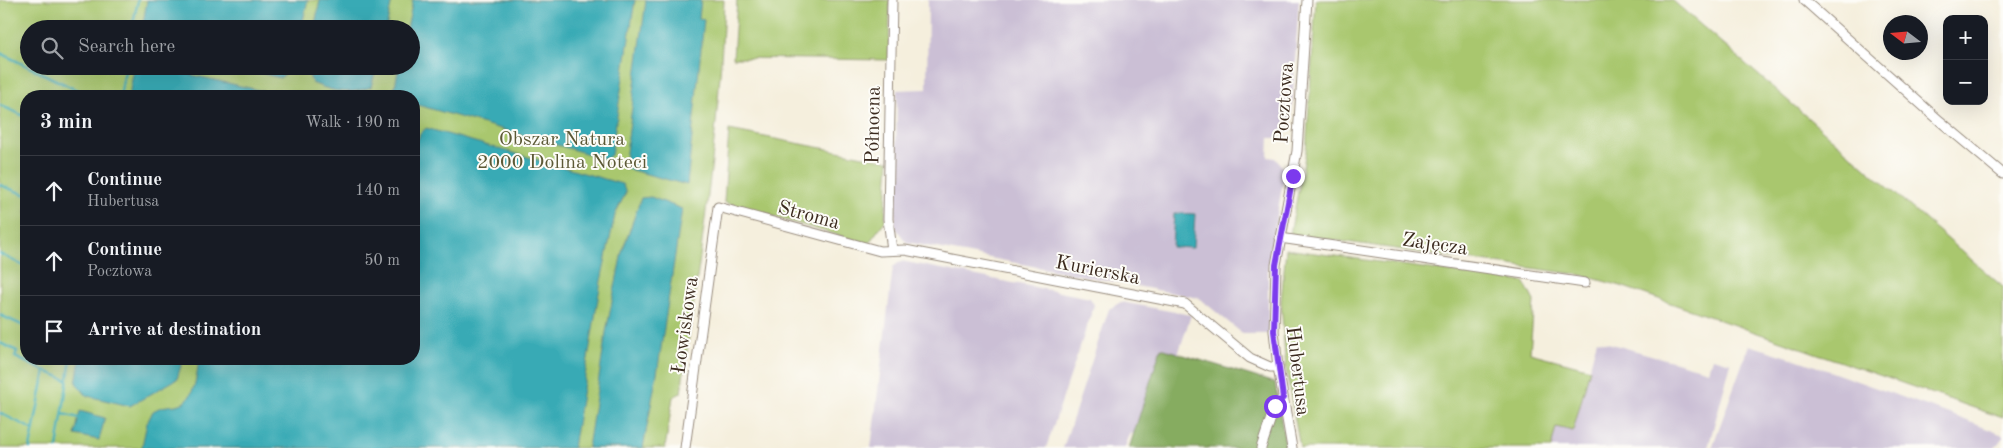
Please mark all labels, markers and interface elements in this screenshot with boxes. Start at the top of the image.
north arrow [1883,15,1928,60]
map controls [1943,15,1988,105]
button: + [1943,15,1988,60]
search box [20,20,420,75]
icon: search [38,34,66,62]
text: Search here [78,38,175,57]
button: − [1943,60,1988,105]
street label: Pocztowa [1272,62,1298,144]
street label: Północna [863,86,885,164]
text: 3 min [40,112,93,133]
text: Walk · 190 m [305,115,400,131]
park label: Obszar Natura 2000 Dolina Noteci [477,130,647,173]
route end [1282,165,1305,188]
text: Continue [87,171,162,190]
icon: ahead [40,177,68,205]
text: 140 m [355,183,400,199]
text: Hubertusa [87,194,159,210]
street label: Stroma [775,198,842,234]
street label: Zajęcza [1401,230,1469,259]
text: Continue [87,241,162,260]
icon: ahead [40,247,68,275]
text: 50 m [364,253,400,269]
street label: Kurierska [1054,253,1142,289]
text: Pocztowa [87,264,152,280]
street label: Łowiskowa [669,275,703,375]
icon: arrive [40,317,68,345]
text: Arrive at destination [87,321,261,340]
street label: Hubertusa [1282,325,1312,417]
route start [1264,395,1287,418]

